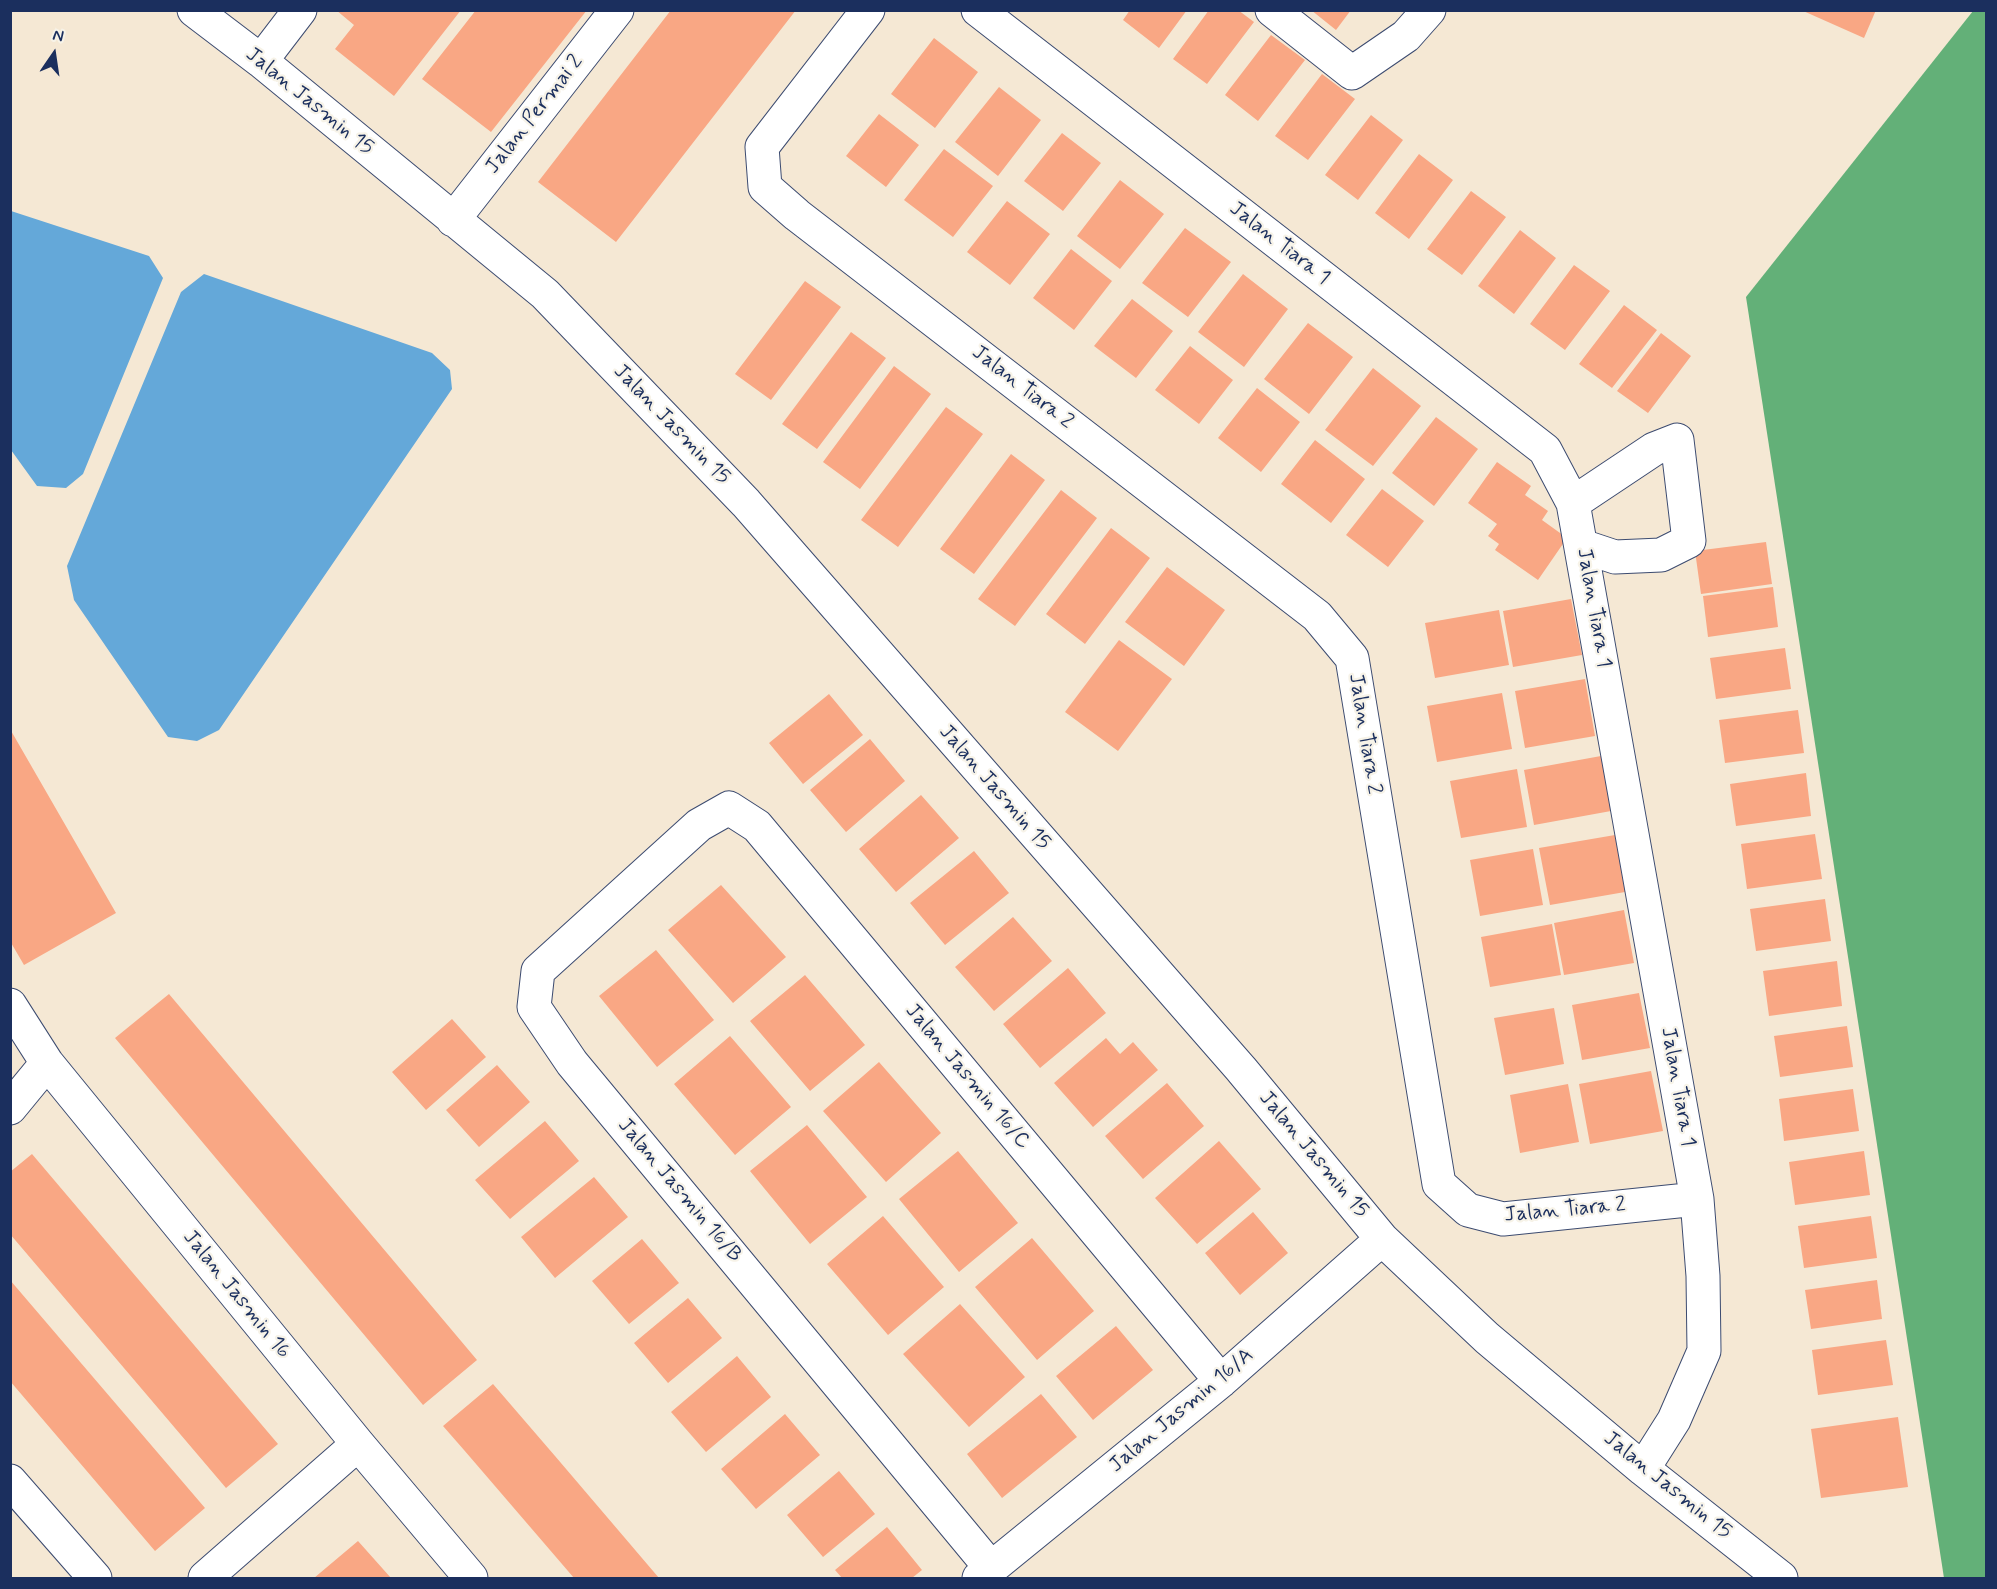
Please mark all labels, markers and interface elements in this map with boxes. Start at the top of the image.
north arrow [24,24,84,84]
text: N [51,25,66,47]
street label: Jalan Jasmin 15 [240,43,378,161]
street label: Jalan Permai 2 [481,51,589,179]
street label: Jalan Tiara 1 [1224,197,1334,291]
street label: Jalan Tiara 2 [966,341,1078,435]
street label: Jalan Jasmin 15 [607,360,735,490]
street label: Jalan Tiara 1 [1570,546,1616,670]
street label: Jalan Tiara 2 [1342,672,1386,796]
street label: Jalan Jasmin 15 [933,720,1055,856]
street label: Jalan Jasmin 16/C [899,999,1035,1155]
street label: Jalan Tiara 1 [1654,1025,1700,1149]
street label: Jalan Jasmin 15 [1253,1087,1373,1223]
street label: Jalan Jasmin 16/B [611,1114,747,1268]
street label: Jalan Tiara 2 [1503,1193,1627,1229]
street label: Jalan Jasmin 16 [177,1226,295,1364]
street label: Jalan Jasmin 16/A [1105,1343,1259,1479]
street label: Jalan Jasmin 15 [1598,1427,1736,1545]

